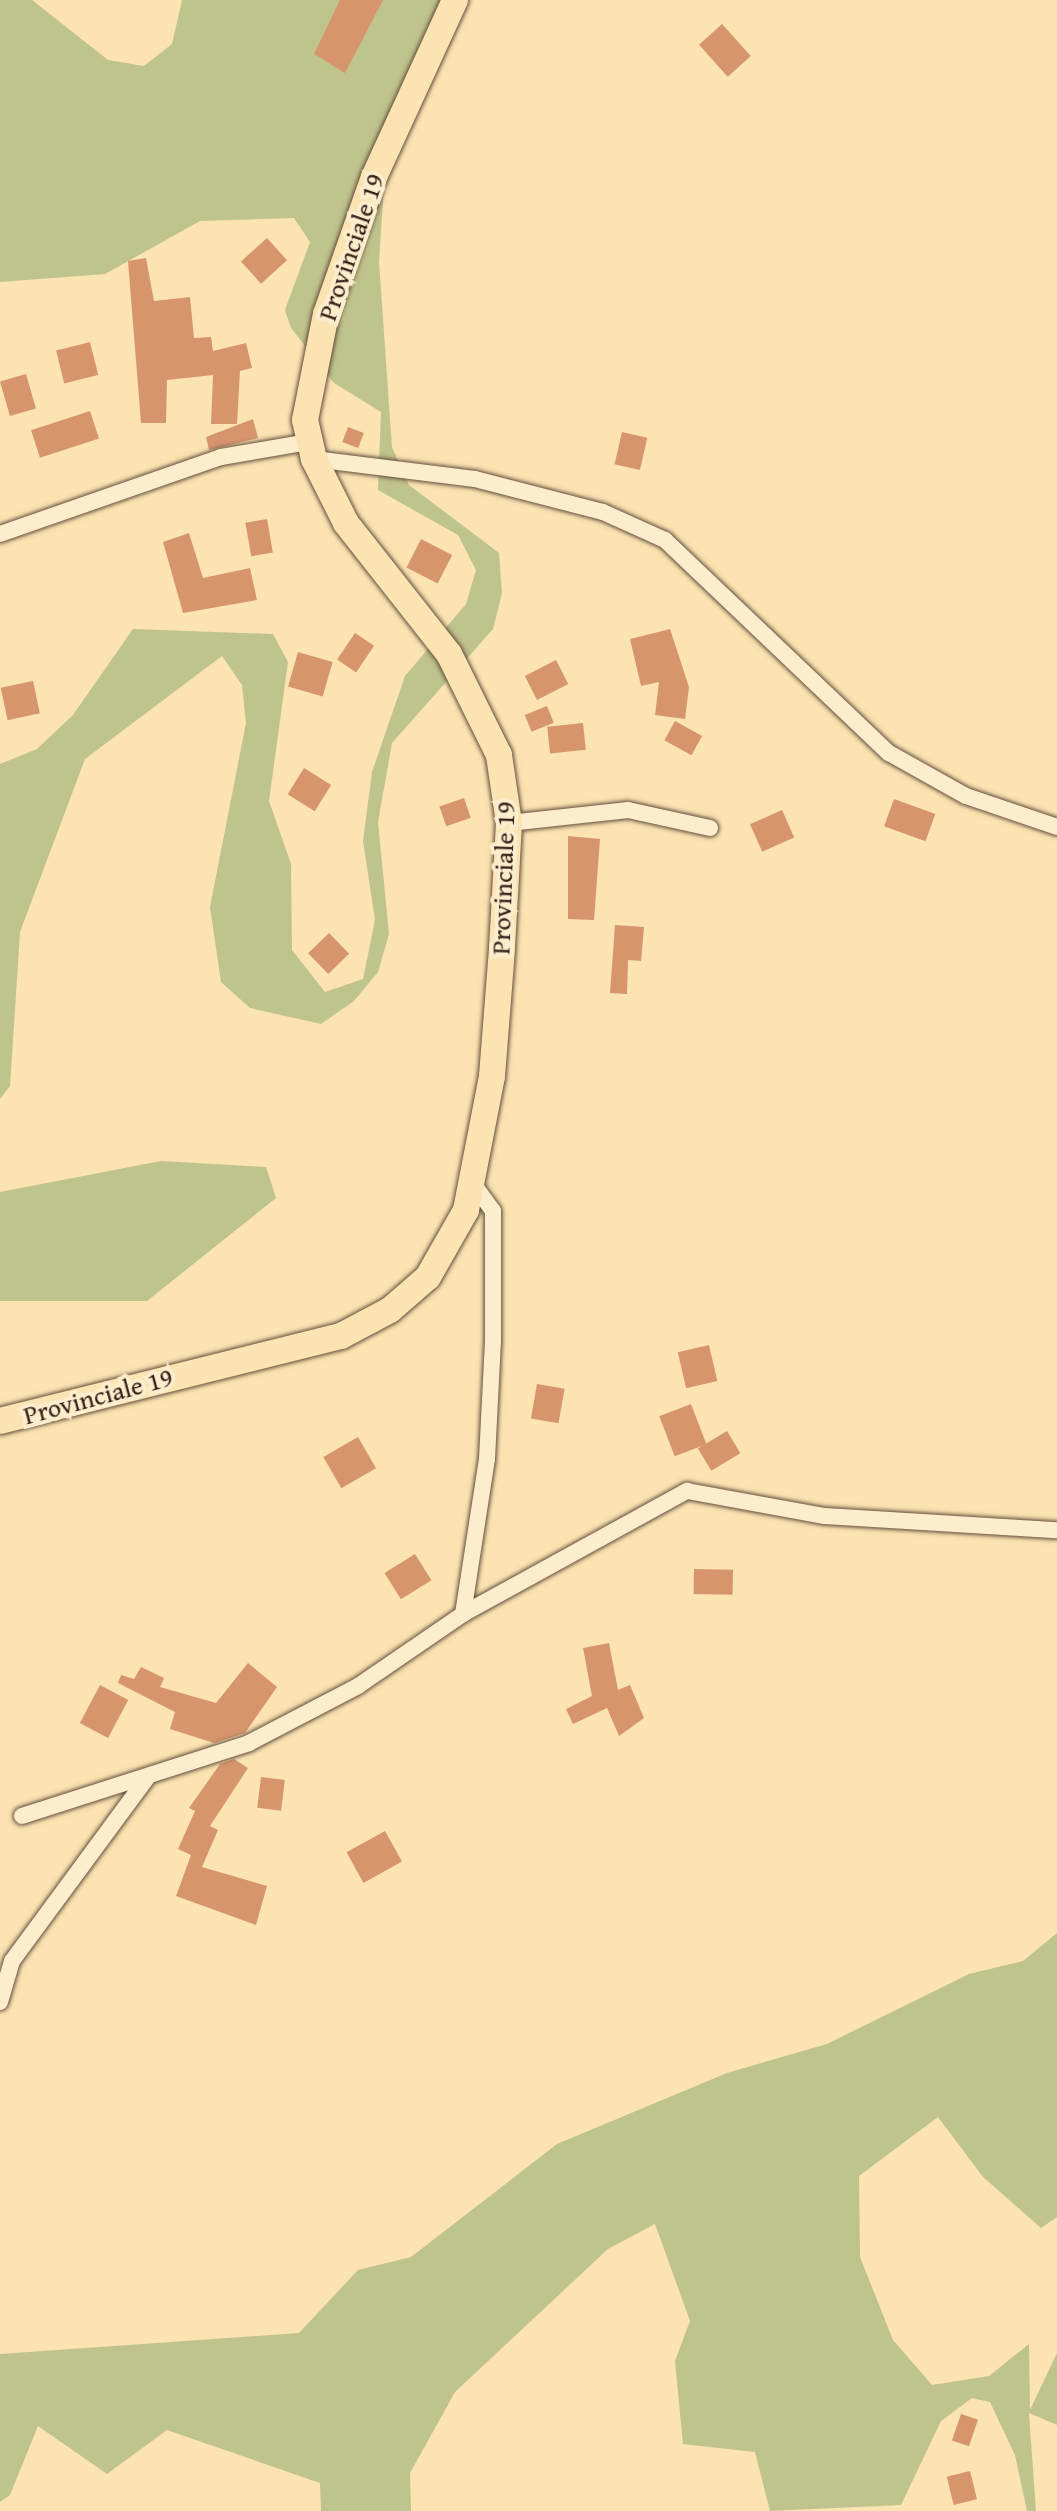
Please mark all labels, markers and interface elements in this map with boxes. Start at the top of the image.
street label: Provinciale 19 [311,169,391,325]
street label: Provinciale 19 [485,801,521,955]
street label: Provinciale 19 [20,1361,176,1431]

